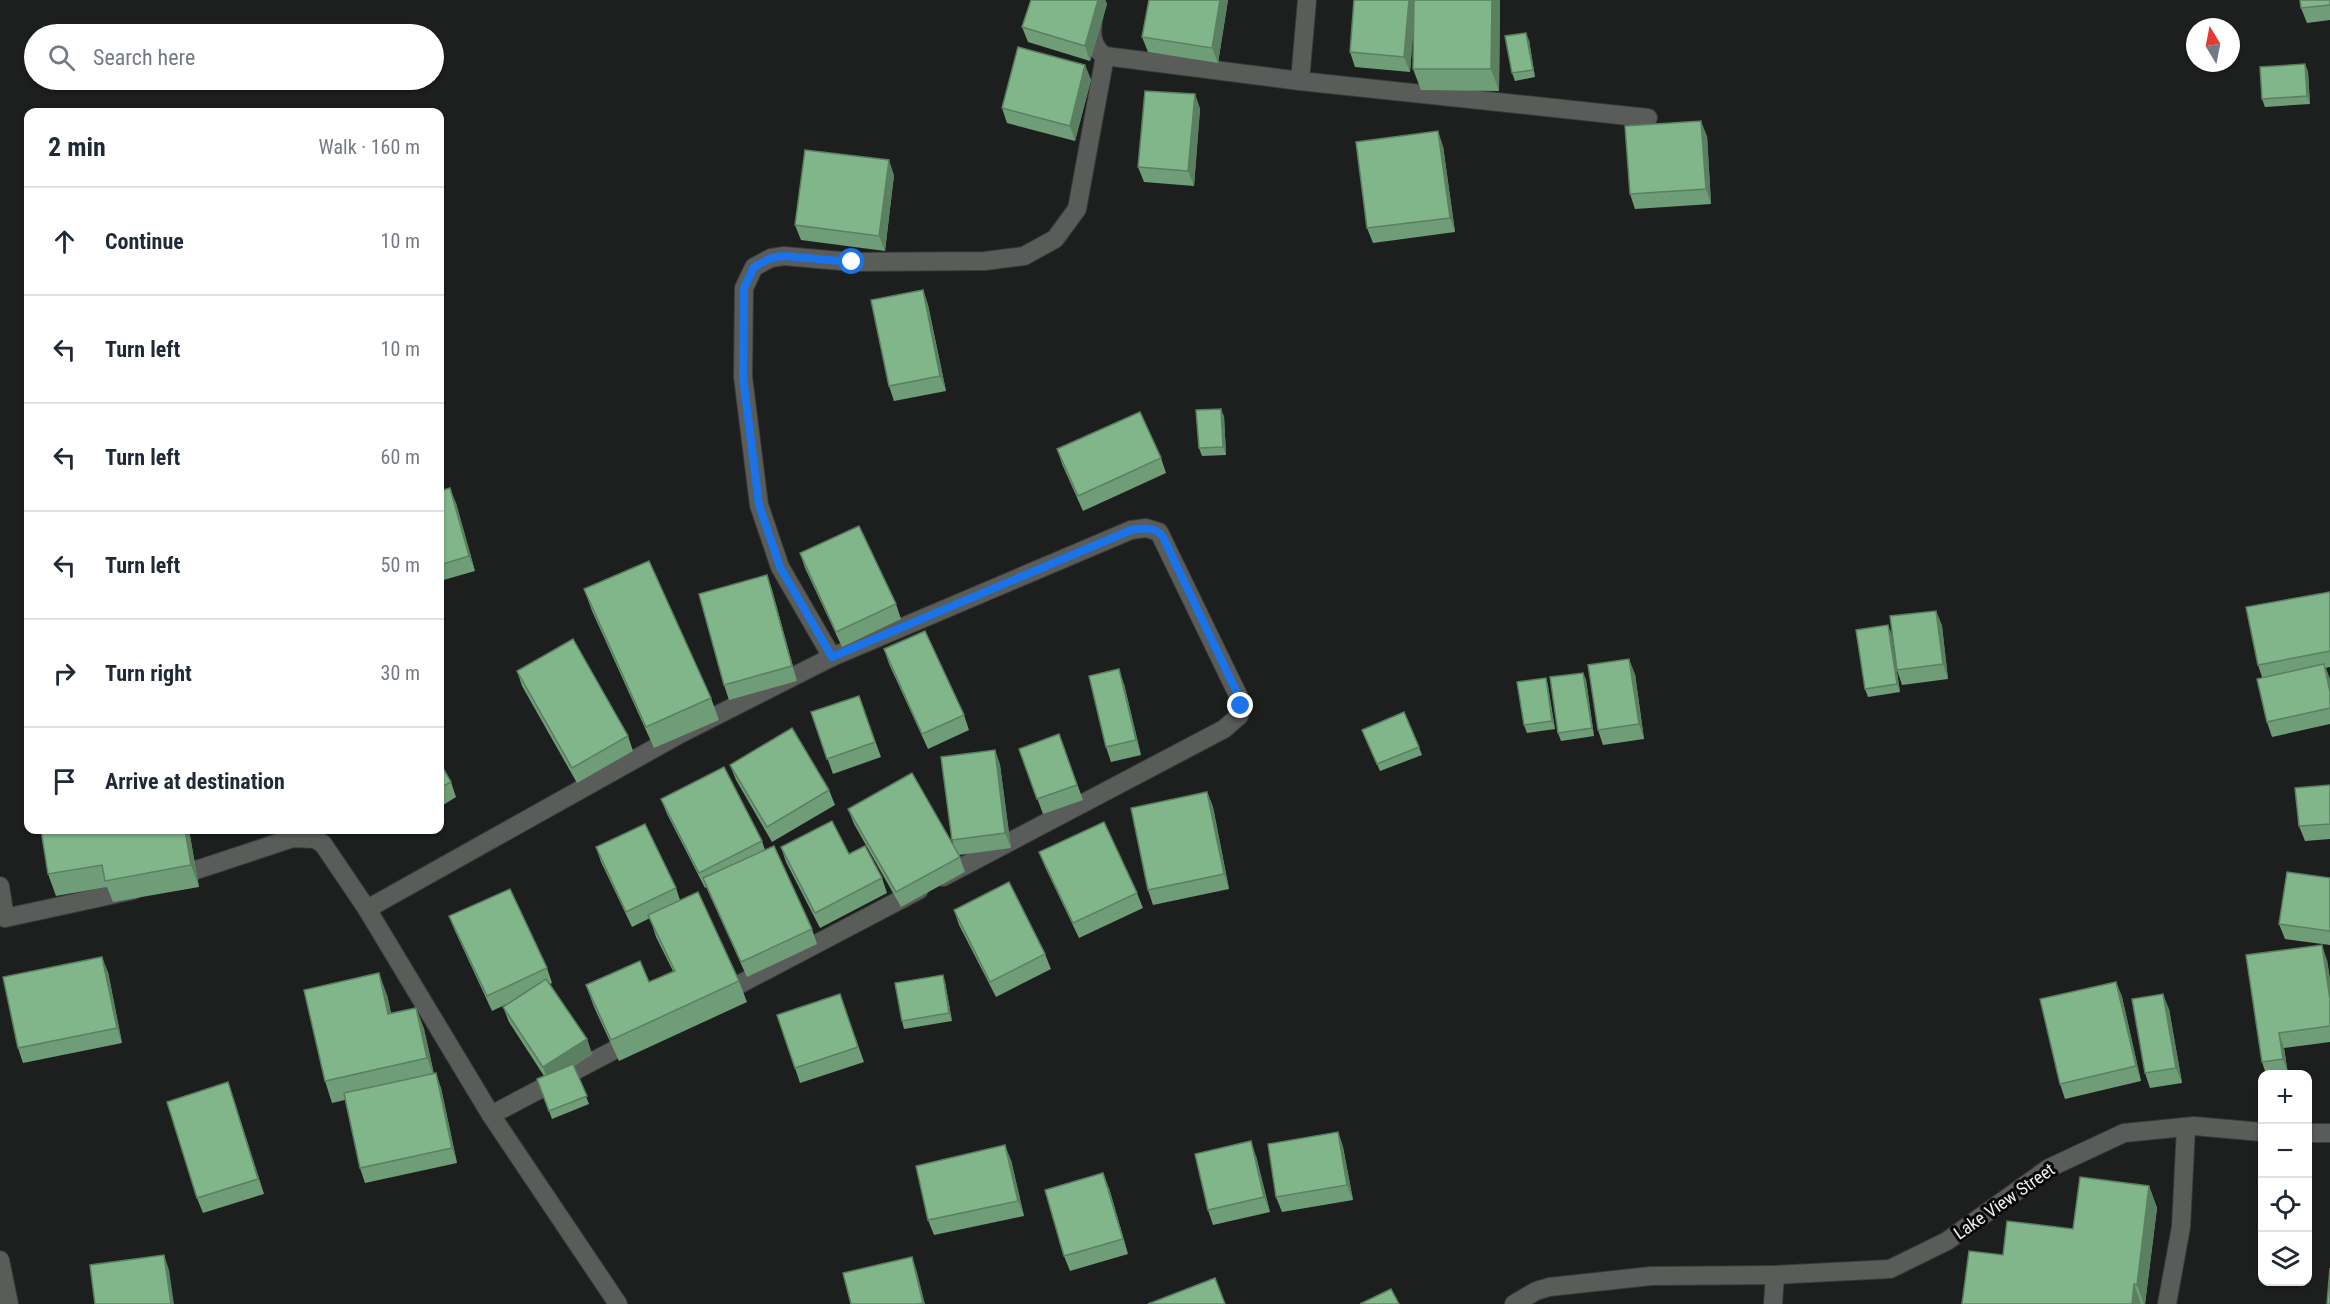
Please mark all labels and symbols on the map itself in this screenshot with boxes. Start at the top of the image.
north arrow [2186,18,2240,72]
route start [838,248,864,274]
route end [1227,692,1253,718]
street label: Lake View Street [1950,1158,2058,1244]

